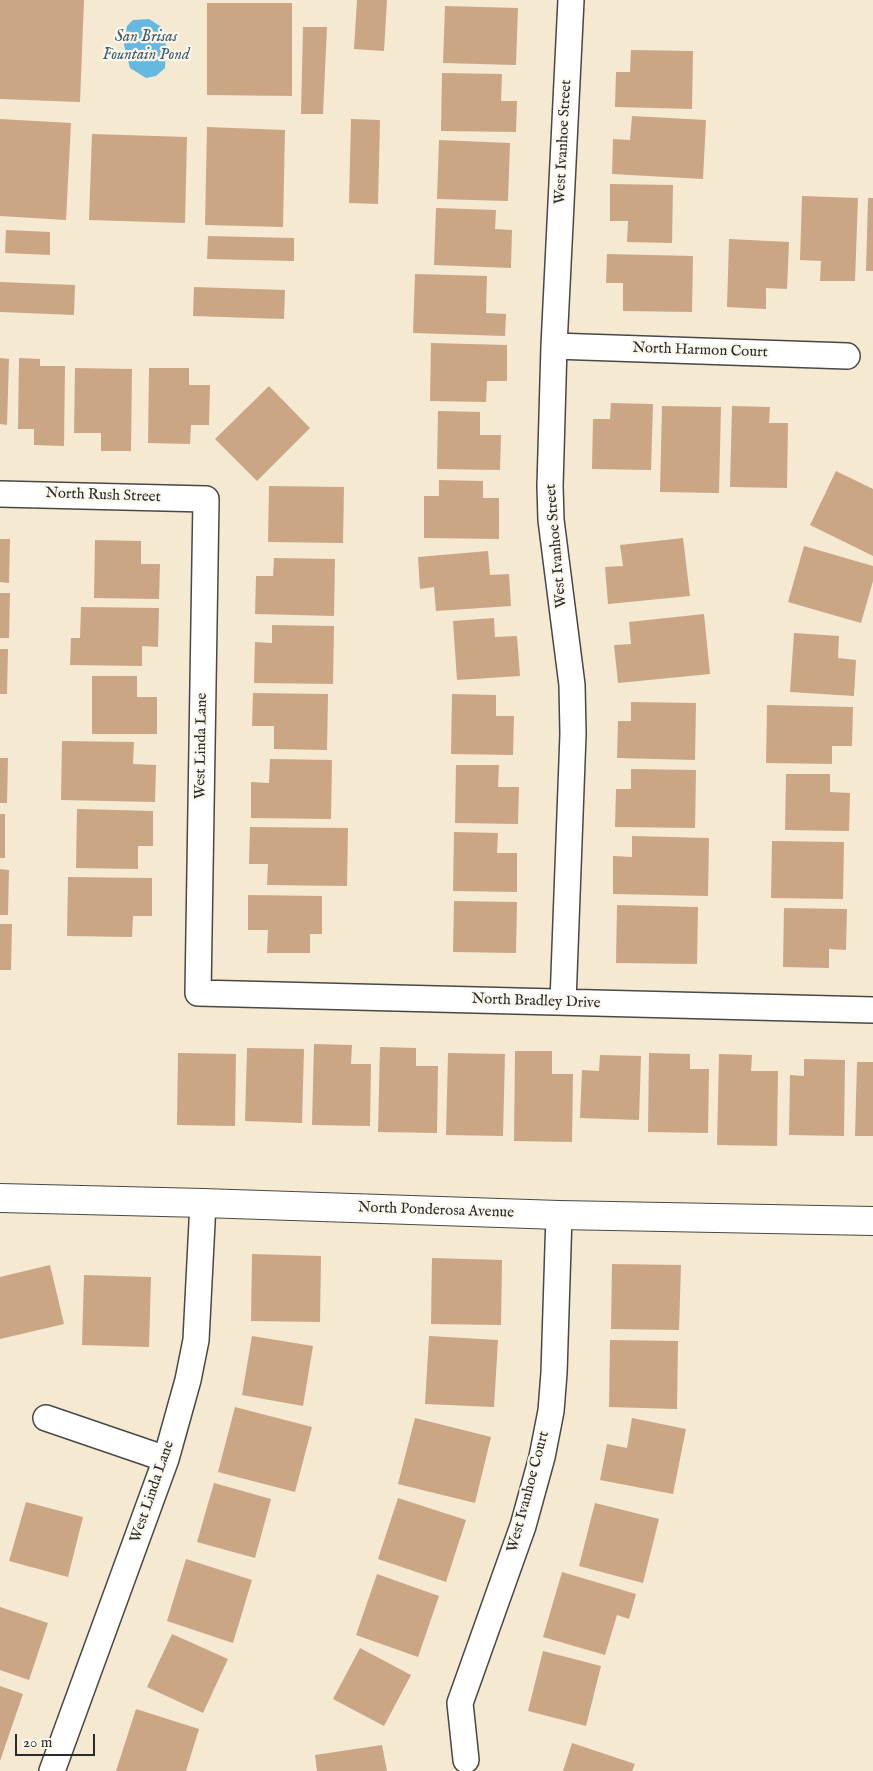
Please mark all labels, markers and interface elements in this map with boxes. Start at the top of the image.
water label: San Brisas Fountain Pond [103,28,189,66]
street label: West Ivanhoe Street [552,79,576,205]
street label: North Harmon Court [632,340,768,362]
street label: West Ivanhoe Street [543,483,571,609]
street label: North Rush Street [45,485,161,507]
street label: West Linda Lane [192,693,212,799]
street label: North Bradley Drive [471,991,601,1013]
street label: North Ponderosa Avenue [358,1199,514,1223]
street label: West Ivanhoe Court [504,1429,554,1555]
street label: West Linda Lane [127,1439,179,1545]
scale bar [18,1724,98,1756]
text: 20 m [23,1733,52,1752]

